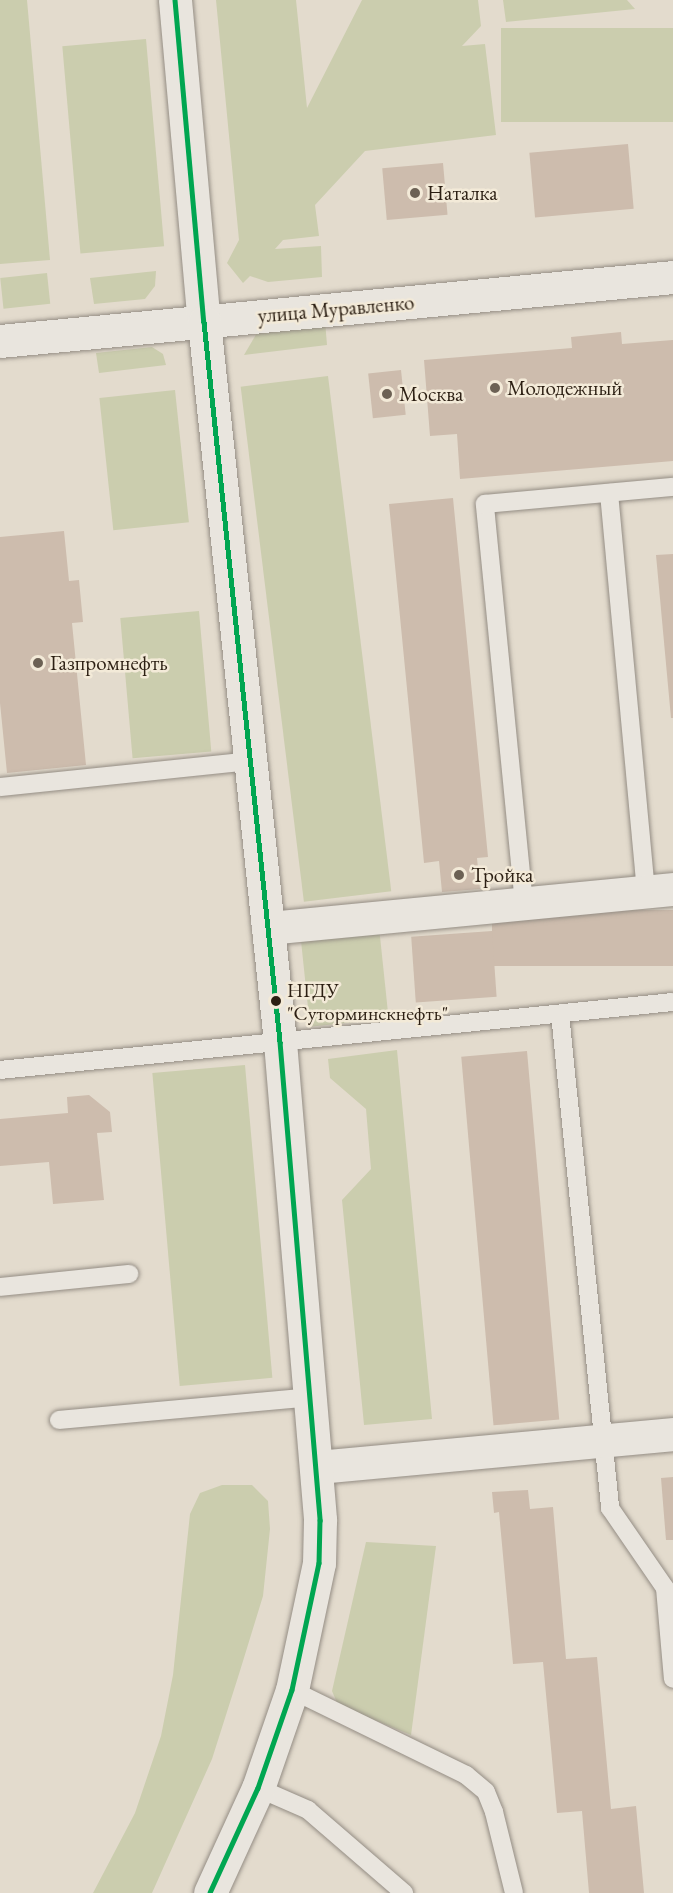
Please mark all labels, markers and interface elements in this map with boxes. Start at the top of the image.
place label: Наталка [427,180,498,206]
marker: Наталка [408,186,422,200]
street label: улица Муравленко [257,290,415,328]
place label: Молодежный [507,375,622,401]
place label: Москва [399,381,463,407]
marker: Молодежный [488,381,502,395]
marker: Москва [380,387,394,401]
place label: Газпромнефть [50,650,168,676]
marker: Газпромнефть [31,656,45,670]
place label: Тройка [471,862,533,888]
marker: Тройка [452,868,466,882]
place label: НГДУ "Суторминскнефть" [287,978,448,1025]
marker: НГДУ "Суторминскнефть" [270,995,282,1007]

